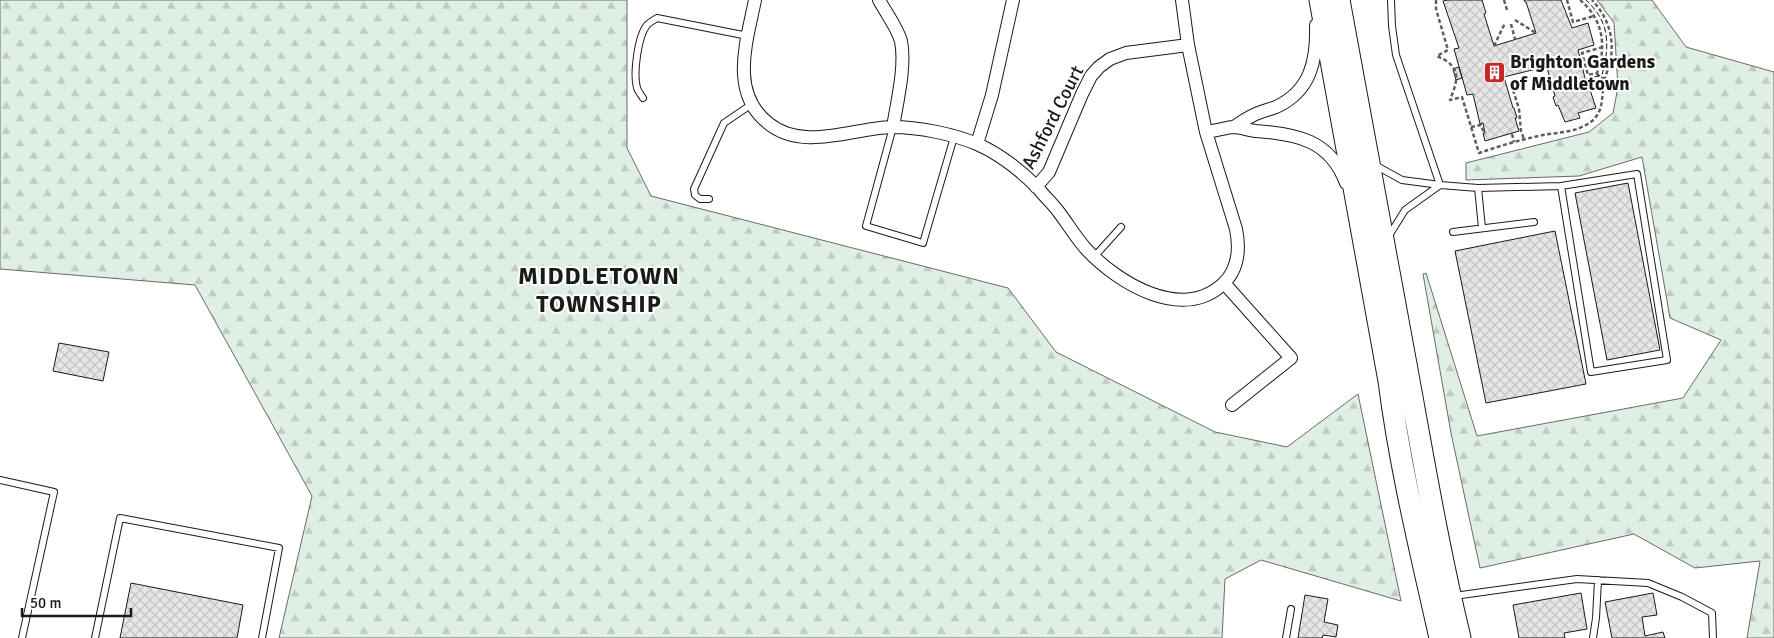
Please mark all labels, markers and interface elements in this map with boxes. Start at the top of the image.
place label: Brighton Gardens of Middletown [1510,50,1655,96]
building icon: Brighton Gardens of Middletown [1482,60,1506,84]
street label: Ashford Court [1017,61,1089,173]
district label: MIDDLETOWN TOWNSHIP [518,261,680,319]
scale bar [22,586,131,618]
text: 50 m [30,594,61,612]

